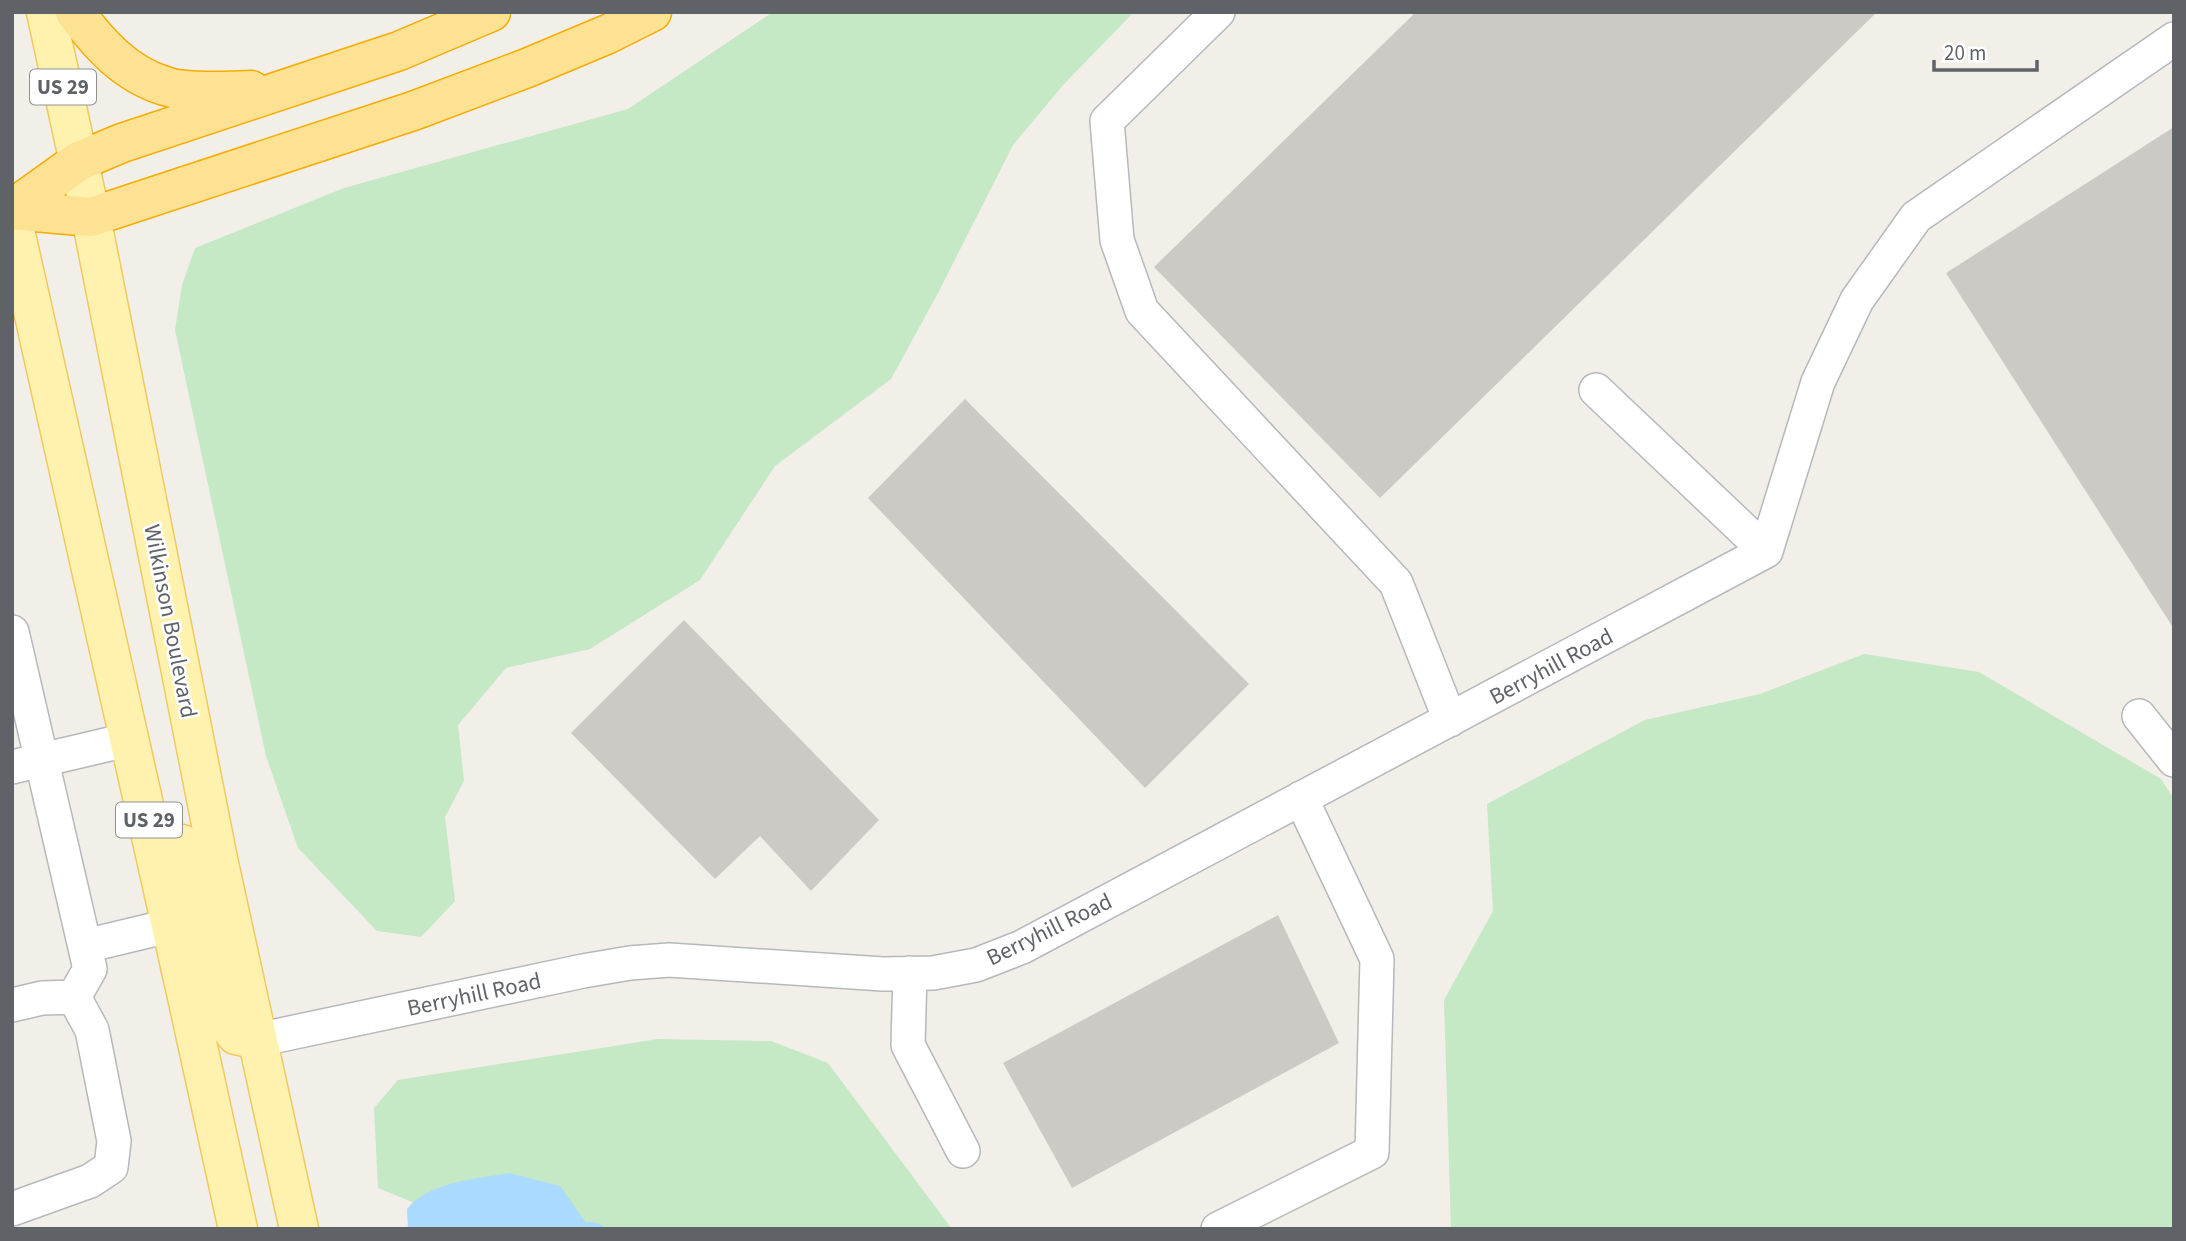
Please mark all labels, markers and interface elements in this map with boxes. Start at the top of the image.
scale bar [1934,28,2037,72]
text: 20 m [1944,38,1986,68]
road number: US 29 [30,70,96,104]
street label: Wilkinson Boulevard [136,521,205,721]
street label: Berryhill Road [1483,620,1619,713]
road number: US 29 [116,802,182,838]
street label: Berryhill Road [981,885,1118,974]
street label: Berryhill Road [404,964,544,1025]

